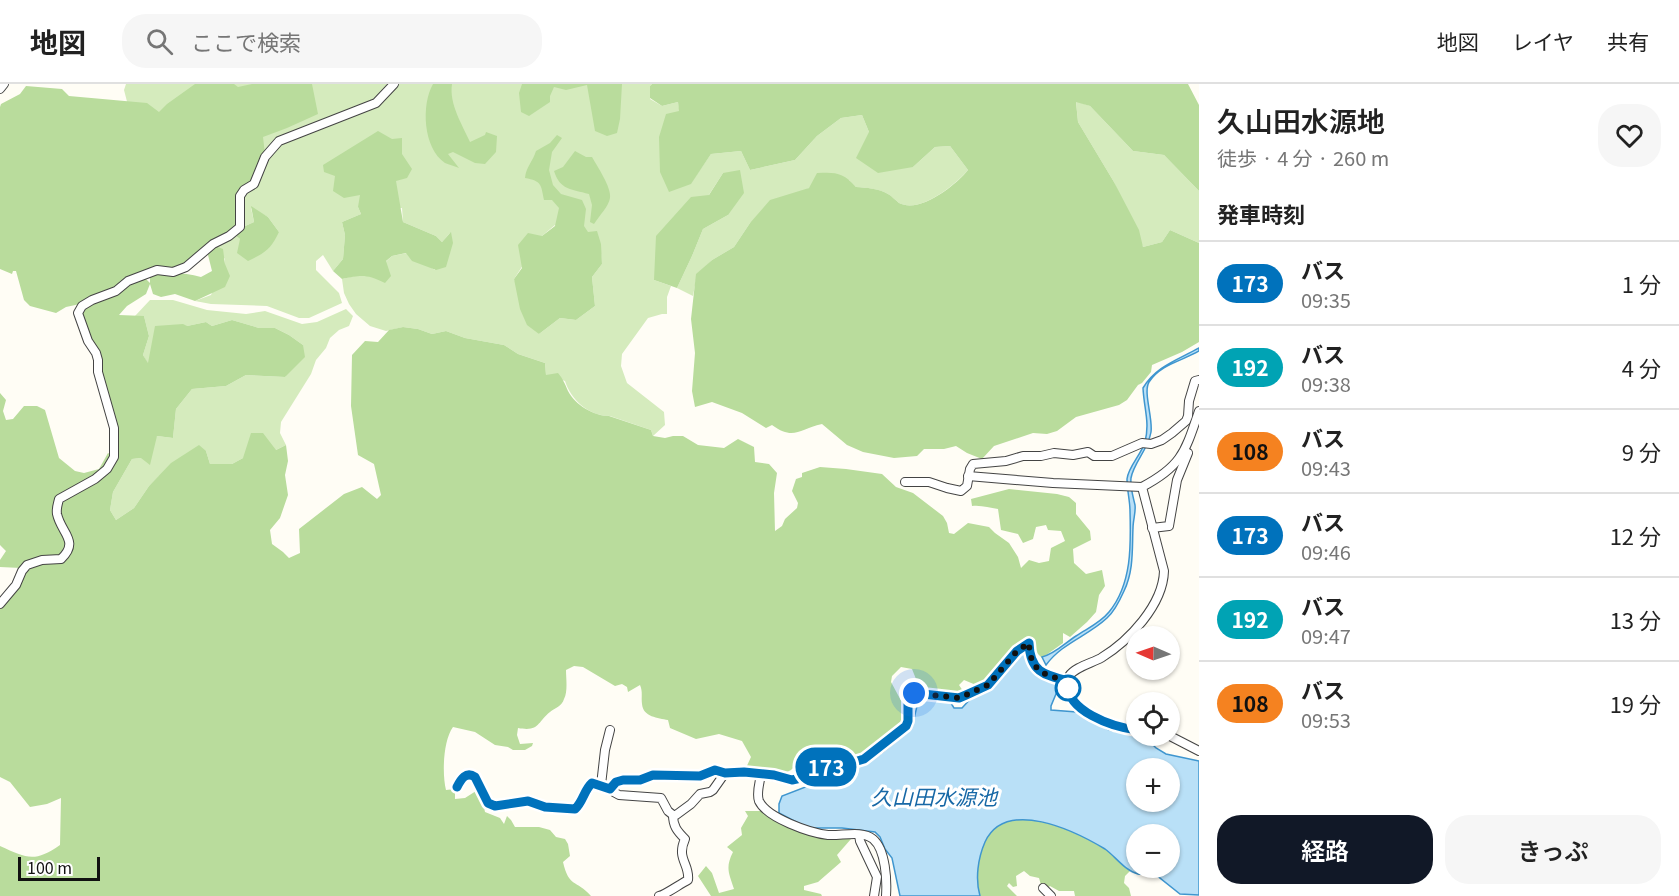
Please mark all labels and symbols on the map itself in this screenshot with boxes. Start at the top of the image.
north arrow [1126,626,1180,680]
unlabelled marker [1055,675,1081,701]
your location [899,678,929,708]
line badge: 173 [792,748,860,786]
water label: 久山田水源池 [871,781,999,811]
scale bar [18,854,100,882]

